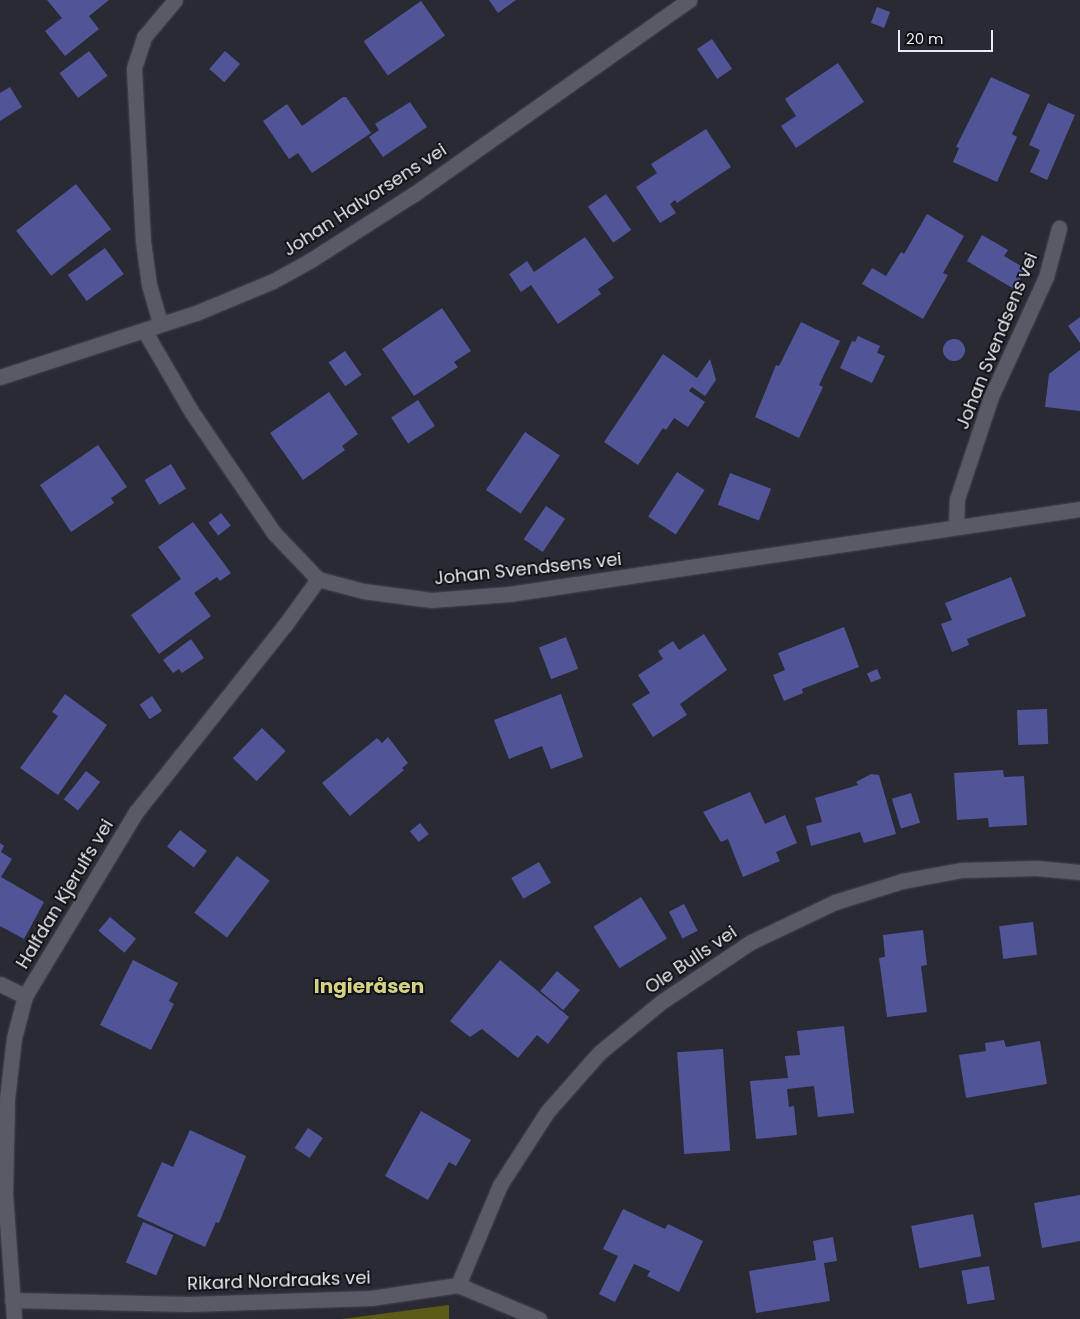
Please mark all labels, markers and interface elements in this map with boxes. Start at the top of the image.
scale bar [900,20,995,52]
text: 20 m [906,28,944,49]
street label: Johan Halvorsens vei [279,139,451,261]
street label: Johan Svendsens vei [952,250,1042,432]
street label: Johan Svendsens vei [433,548,623,590]
street label: Halfdan Kjerulfs vei [12,815,118,973]
street label: Ole Bulls vei [641,921,741,999]
district label: Ingieråsen [314,974,424,998]
street label: Rikard Nordraaks vei [187,1267,371,1295]

